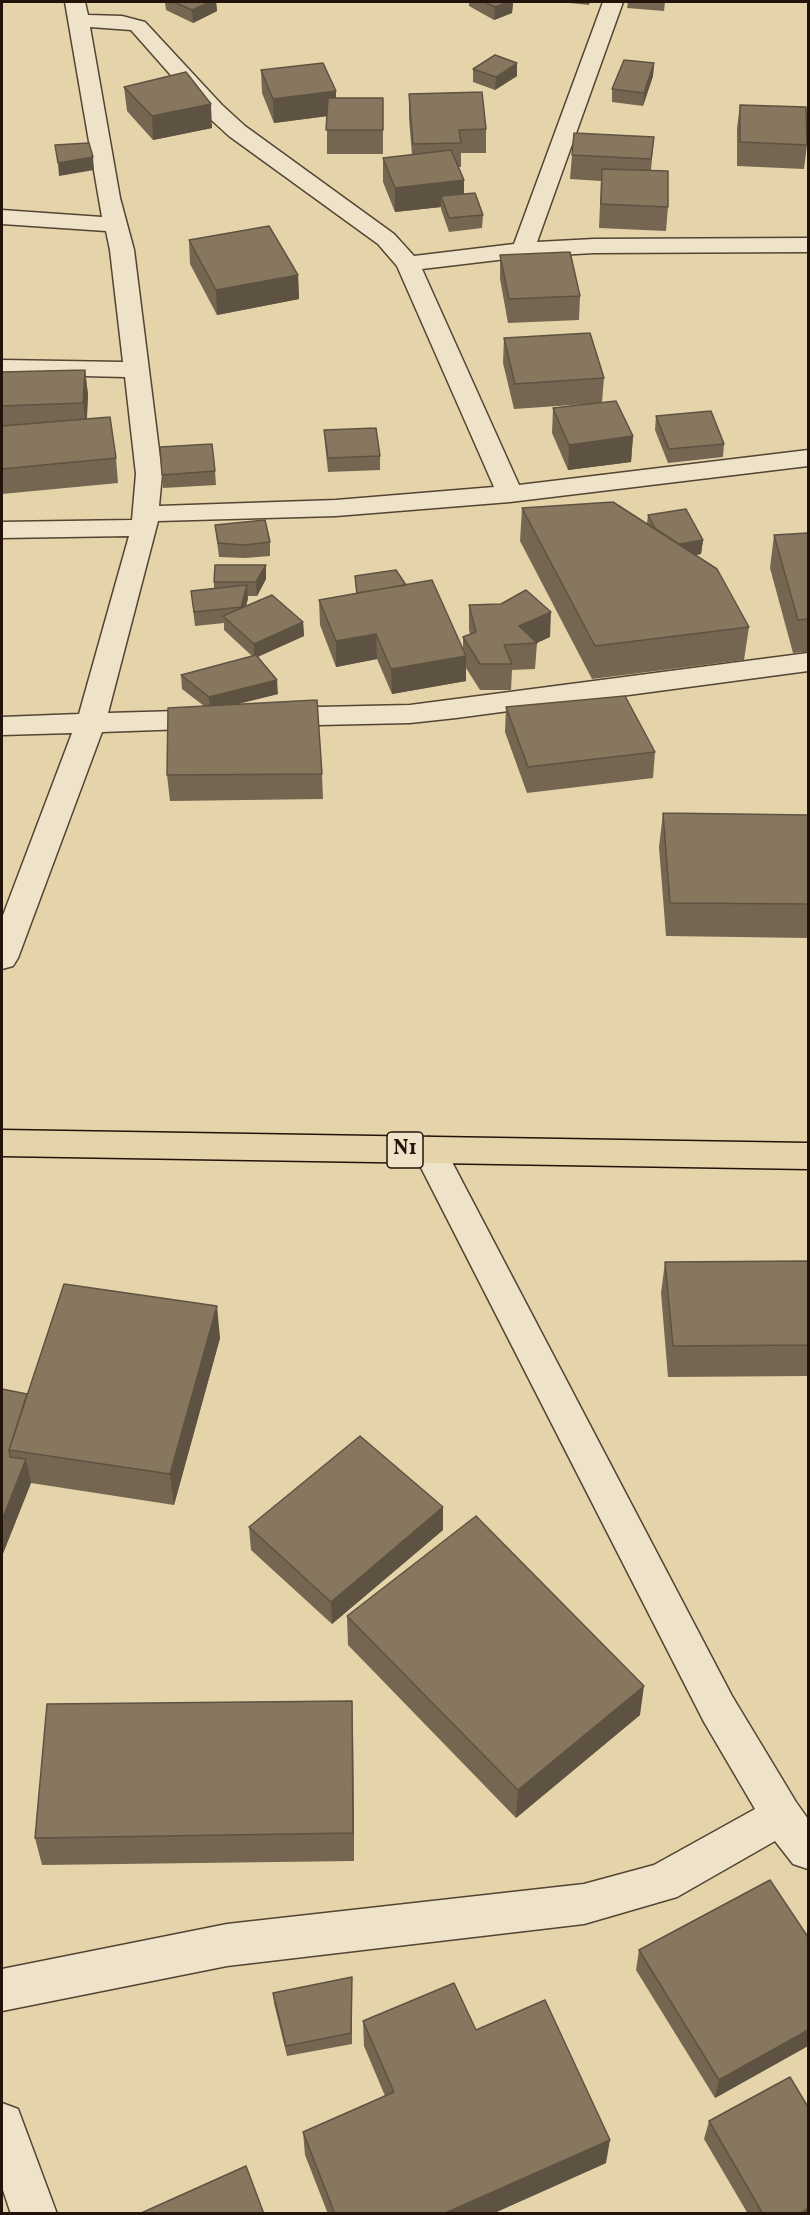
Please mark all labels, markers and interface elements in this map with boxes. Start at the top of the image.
road number: N1 [387,1132,423,1168]

